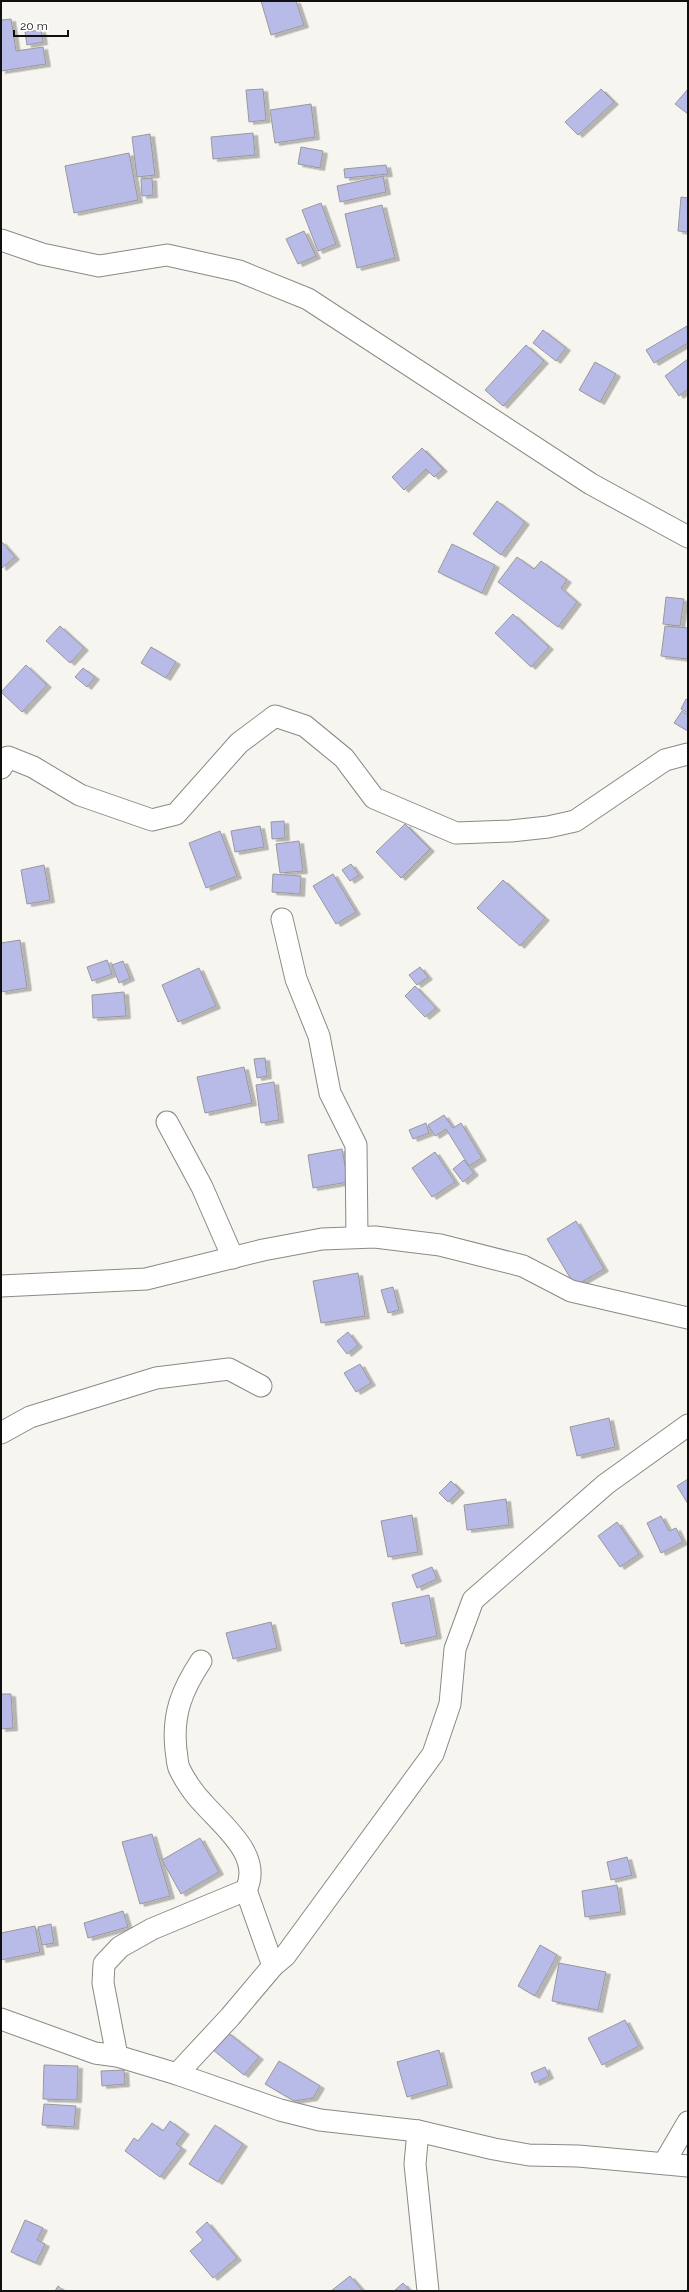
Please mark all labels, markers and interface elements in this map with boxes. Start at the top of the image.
scale bar [14,12,68,38]
text: 20 m [20,19,48,33]

